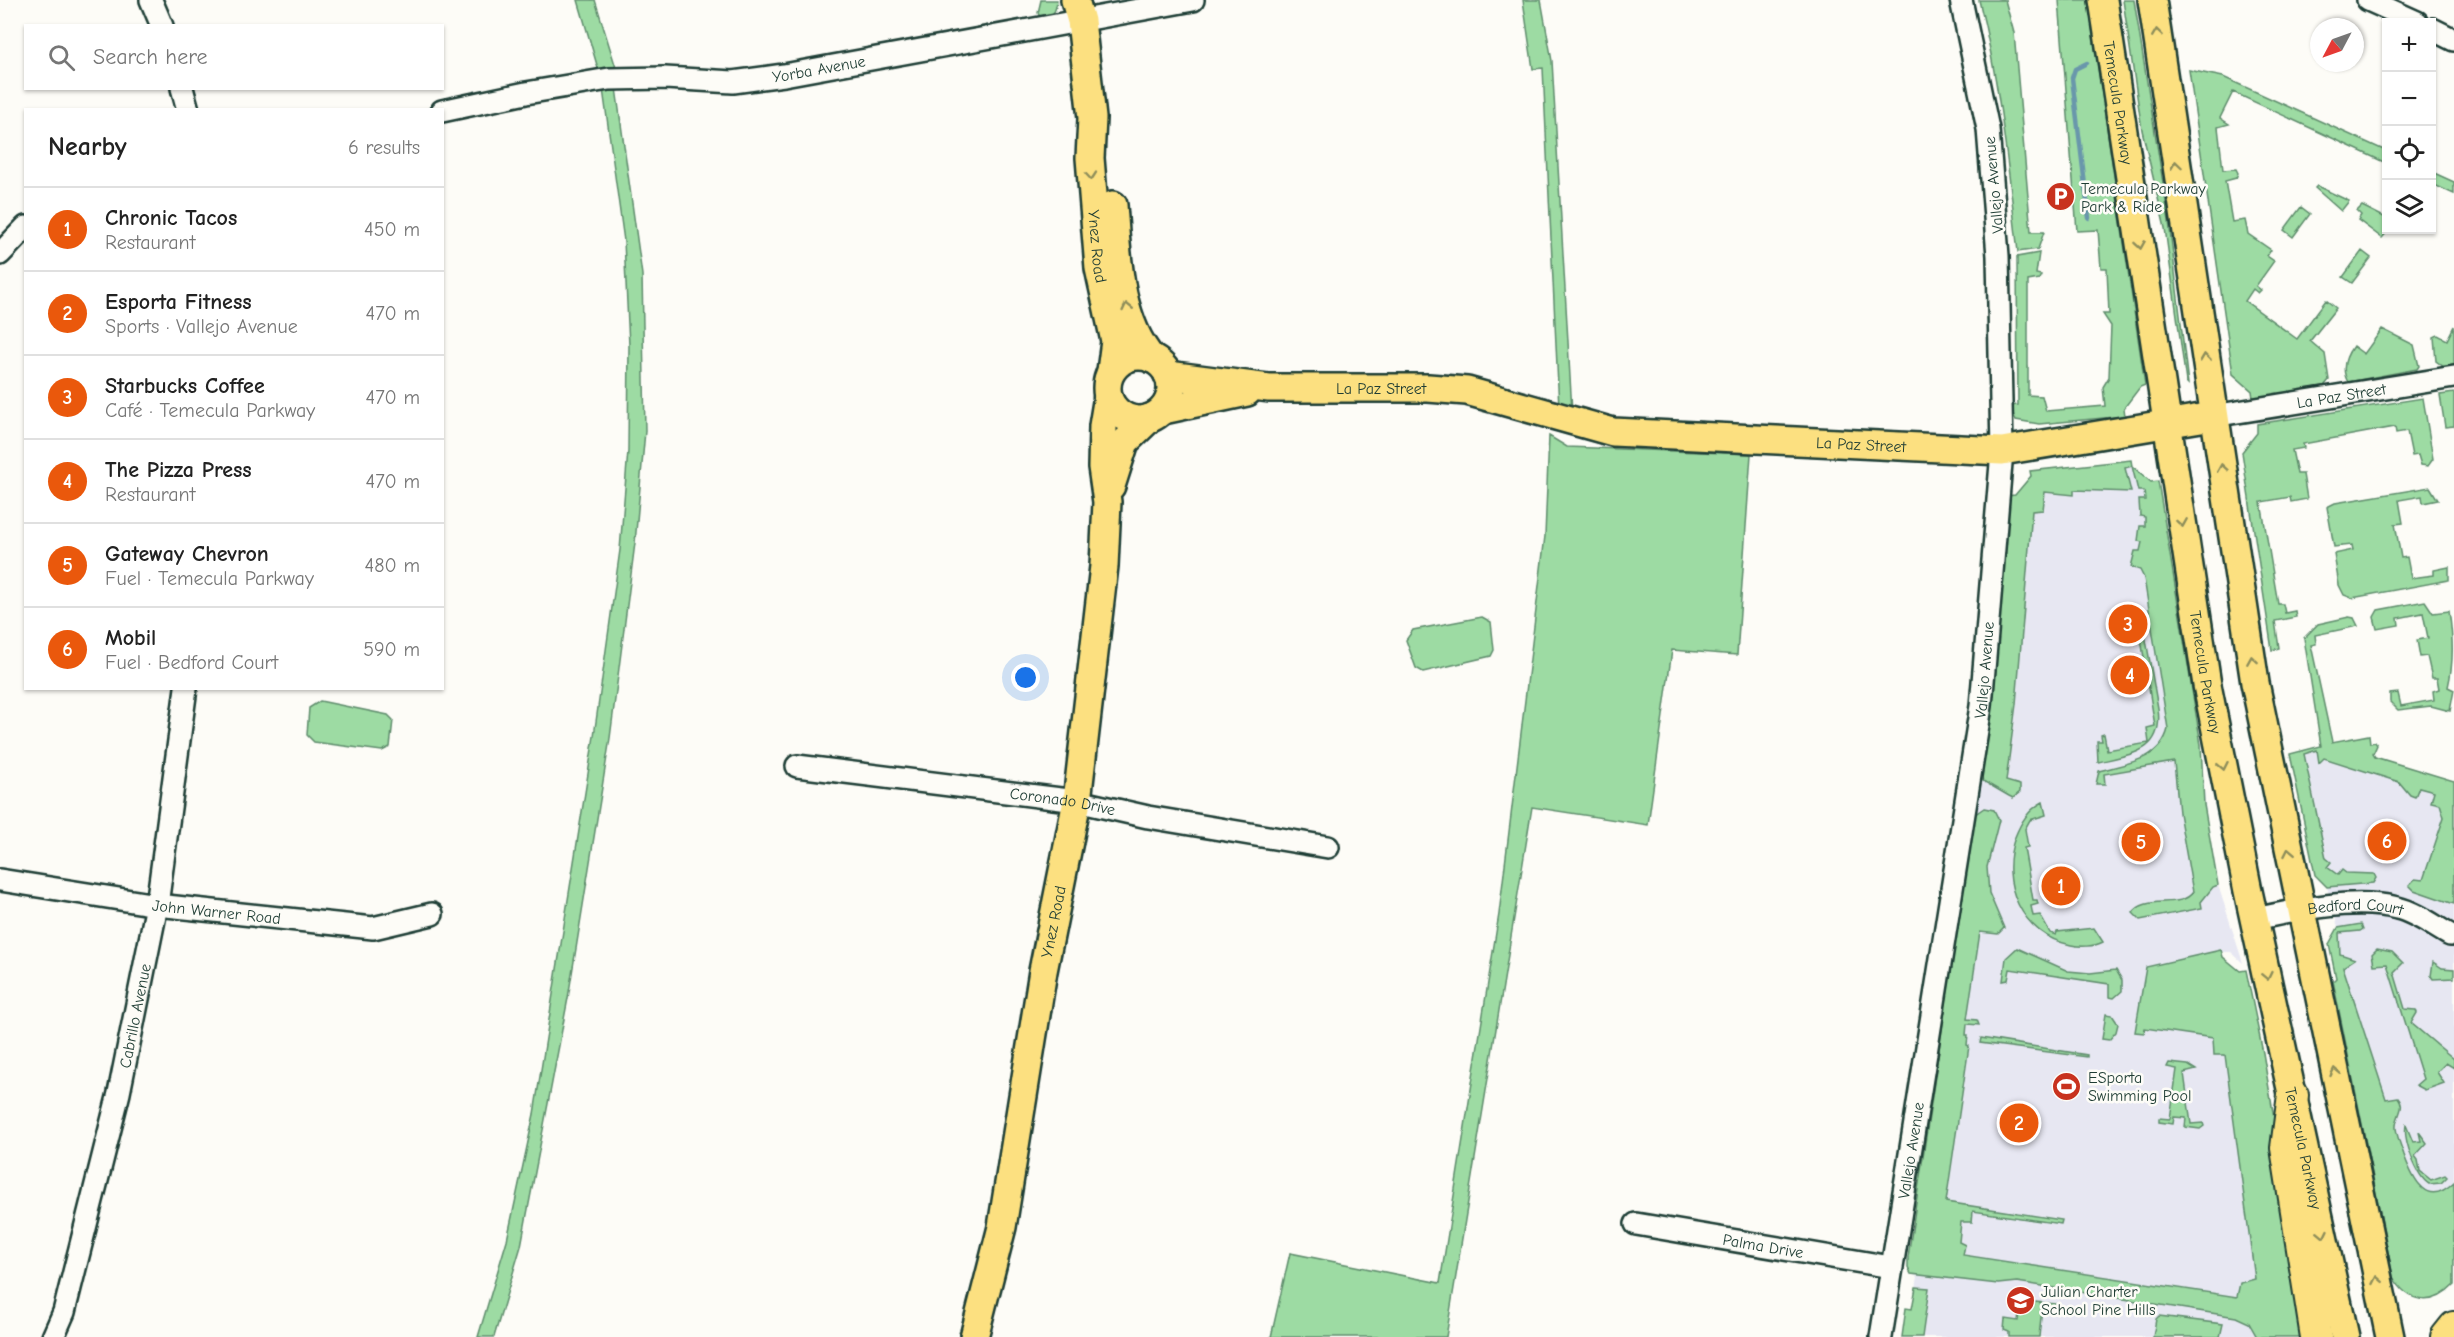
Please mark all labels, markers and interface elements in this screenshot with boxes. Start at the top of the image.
north arrow [2310,18,2364,72]
map controls [2382,18,2436,234]
button: + [2382,18,2436,72]
search box [24,24,444,90]
one-way arrow [2151,28,2164,38]
street label: Temecula Parkway [2099,40,2136,167]
icon: search [45,41,78,74]
text: Search here [93,44,208,70]
street label: Yorba Avenue [771,52,867,87]
button: − [2382,72,2436,126]
button: locate [2382,126,2436,180]
text: Nearby [48,132,127,162]
text: 6 results [348,136,420,159]
street label: Vallejo Avenue [1981,136,2007,234]
one-way arrow [2171,161,2183,170]
one-way arrow [1084,171,1097,180]
place label: Temecula Parkway Park & Ride [2081,180,2207,216]
button: layers [2382,180,2436,234]
parking icon: Temecula Parkway Park & Ride [2044,181,2076,213]
text: Chronic Tacos [105,205,237,231]
street label: Ynez Road [1084,209,1110,285]
text: 1 [64,218,71,241]
text: 450 m [364,218,420,241]
text: Restaurant [105,231,195,254]
one-way arrow [2134,240,2146,249]
text: Esporta Fitness [105,289,252,315]
text: 2 [63,302,72,325]
text: 470 m [365,302,420,325]
one-way arrow [1122,302,1135,312]
text: Sports · Vallejo Avenue [105,315,298,338]
one-way arrow [2199,354,2211,363]
text: Starbucks Coffee [105,373,265,399]
street label: La Paz Street [1336,380,1427,398]
street label: La Paz Street [2295,380,2388,412]
text: 3 [63,386,72,409]
text: 470 m [365,386,420,409]
text: Café · Temecula Parkway [105,399,315,422]
street label: La Paz Street [1815,434,1907,456]
text: The Pizza Press [105,457,252,483]
one-way arrow [2216,463,2228,472]
text: 4 [63,470,72,493]
text: 470 m [365,470,420,493]
text: Restaurant [105,483,195,506]
one-way arrow [2175,518,2188,528]
text: Gateway Chevron [105,541,269,567]
text: 5 [62,554,73,577]
text: 480 m [365,554,420,577]
text: Fuel · Temecula Parkway [105,567,314,590]
pin: 3 [2108,602,2148,646]
street label: Temecula Parkway [2186,609,2225,736]
street label: Vallejo Avenue [1971,621,1998,720]
text: Mobil [105,625,156,651]
text: 6 [62,638,73,661]
text: 590 m [363,638,420,661]
text: Fuel · Bedford Court [105,651,278,674]
pin: 4 [2110,652,2150,698]
one-way arrow [2246,656,2259,666]
your location [1011,663,1040,692]
one-way arrow [2216,760,2229,770]
street label: Coronado Drive [1009,785,1117,819]
pin: 6 [2368,818,2406,864]
pin: 5 [2122,820,2160,864]
one-way arrow [2283,847,2296,857]
pin: 1 [2042,864,2080,908]
street label: Ynez Road [1038,884,1070,960]
street label: John Warner Road [151,896,282,928]
street label: Bedford Court [2307,896,2406,919]
street label: Cabrillo Avenue [116,962,155,1070]
one-way arrow [2260,971,2273,981]
one-way arrow [2330,1067,2343,1077]
place label: ESporta Swimming Pool [2088,1069,2192,1105]
sports icon: ESporta Swimming Pool [2051,1070,2083,1102]
street label: Temecula Parkway [2281,1085,2325,1212]
pin: 2 [2000,1100,2038,1146]
street label: Vallejo Avenue [1895,1101,1928,1200]
one-way arrow [2316,1229,2329,1239]
street label: Palma Drive [1721,1231,1805,1262]
one-way arrow [2371,1275,2384,1285]
place label: Julian Charter School Pine Hills [2041,1283,2156,1319]
school or university icon: Julian Charter School Pine Hills [2004,1284,2036,1316]

